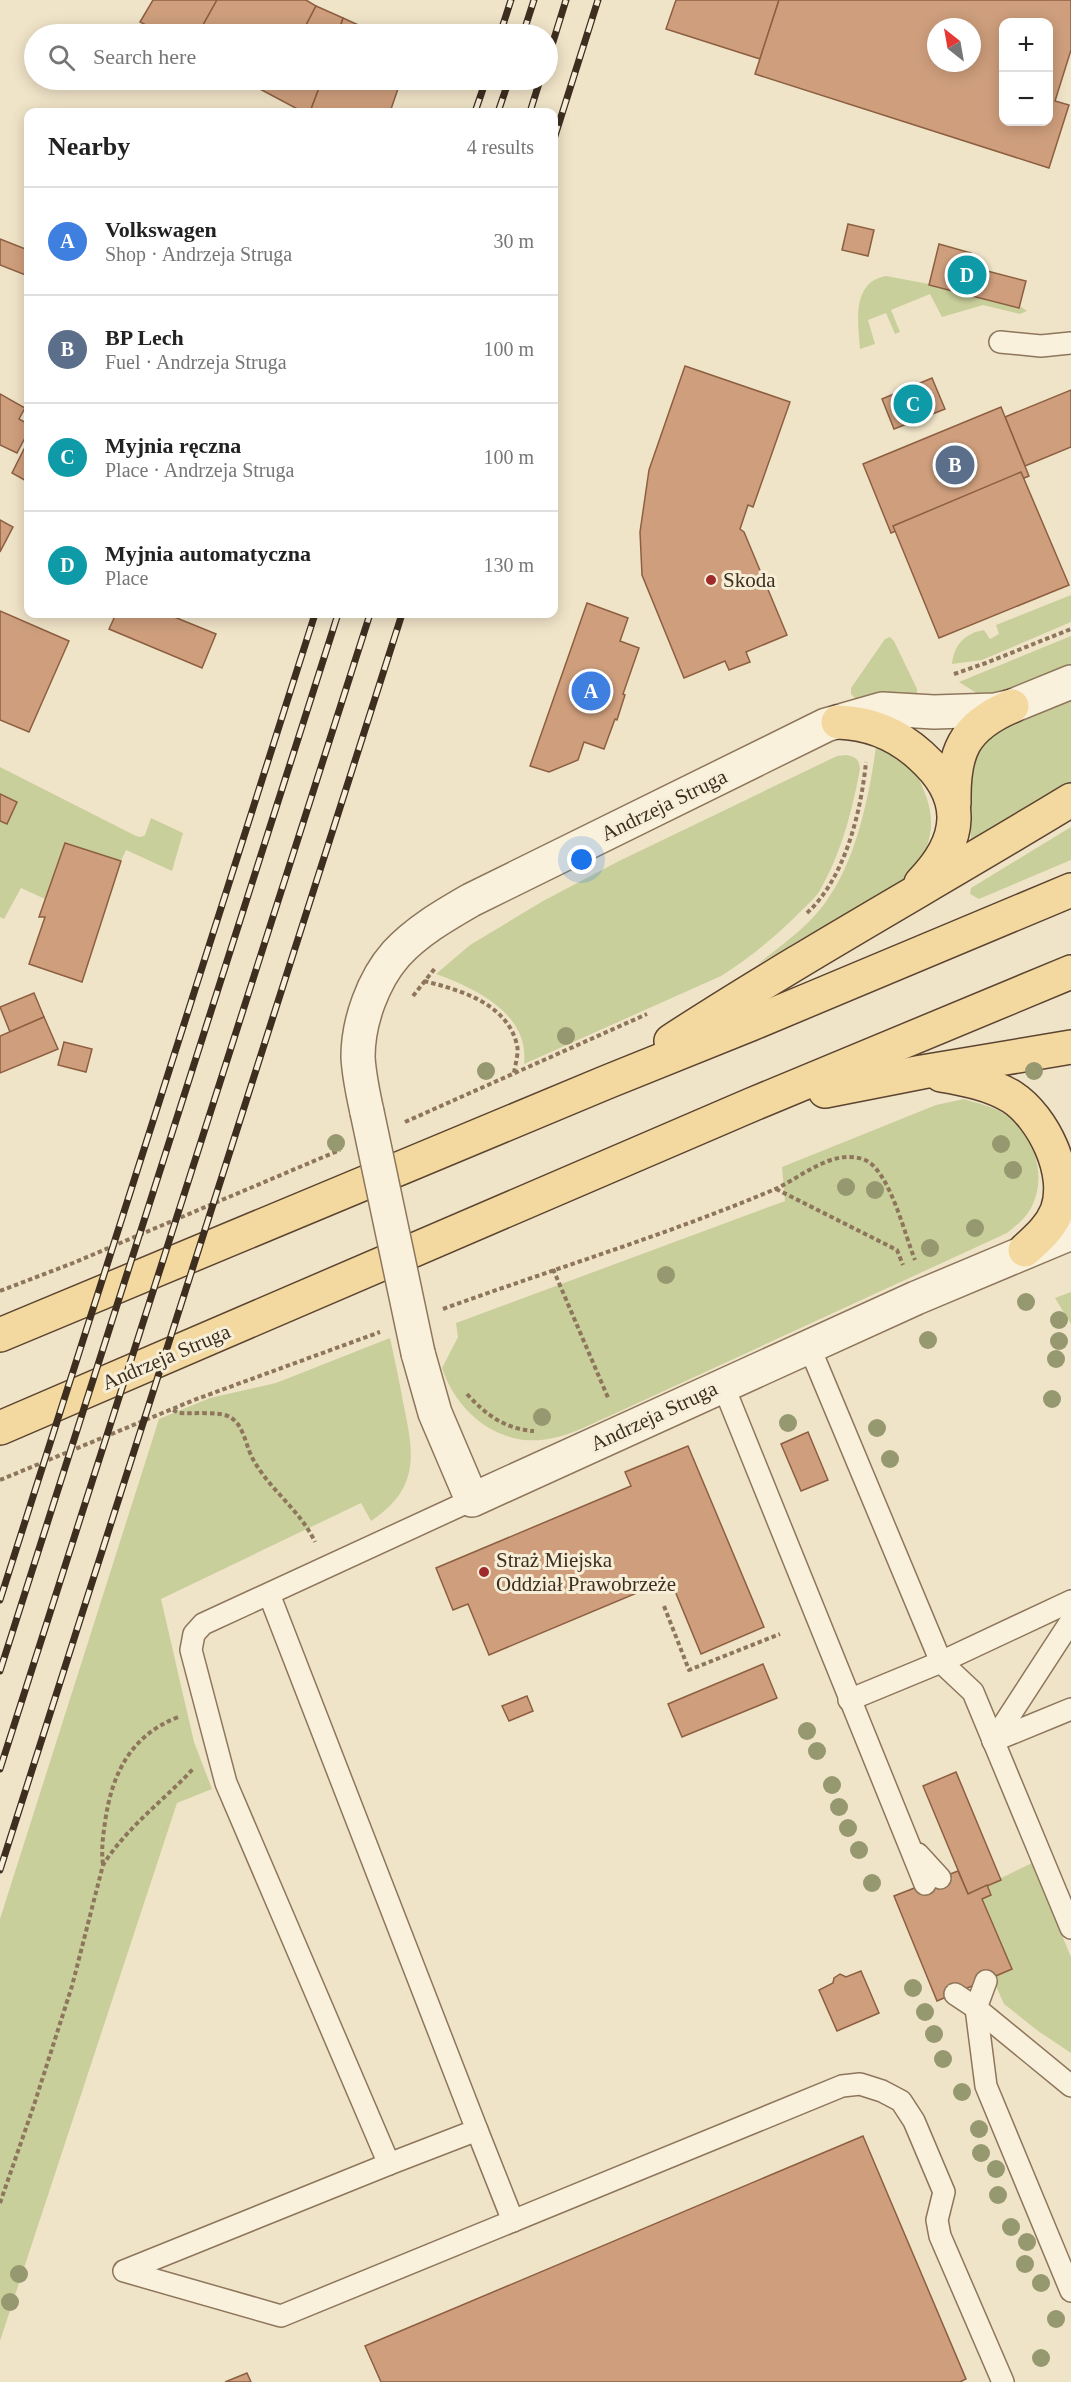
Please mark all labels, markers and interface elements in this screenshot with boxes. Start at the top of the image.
north arrow [927,18,981,72]
map controls [999,18,1053,126]
button: + [999,18,1053,72]
search box [24,24,558,90]
icon: search [45,41,78,74]
text: Search here [93,44,196,69]
button: − [999,72,1053,126]
text: Nearby [48,132,130,161]
text: 4 results [467,136,534,158]
text: Volkswagen [105,217,217,242]
text: A [60,230,75,252]
text: 30 m [493,230,534,252]
text: Shop · Andrzeja Struga [105,243,292,265]
pin: D [948,252,986,298]
text: BP Lech [105,325,184,350]
text: B [61,338,74,360]
text: 100 m [483,338,534,360]
text: Fuel · Andrzeja Struga [105,351,287,373]
pin: C [894,382,932,426]
text: Myjnia ręczna [105,433,241,458]
pin: B [936,442,974,488]
text: C [60,446,75,468]
text: 100 m [483,446,534,468]
text: Place · Andrzeja Struga [105,459,294,481]
text: Myjnia automatyczna [105,541,311,566]
text: D [60,554,75,576]
text: 130 m [483,554,534,576]
text: Place [105,567,148,589]
place label: Skoda [723,568,776,592]
marker: Skoda [704,573,718,587]
pin: A [572,668,610,714]
street label: Andrzeja Struga [597,764,731,846]
your location [567,845,596,874]
street label: Andrzeja Struga [98,1319,234,1395]
street label: Andrzeja Struga [587,1376,722,1456]
place label: Straż Miejska Oddział Prawobrzeże [496,1548,676,1596]
marker: Straż Miejska Oddział Prawobrzeże [477,1565,491,1579]

